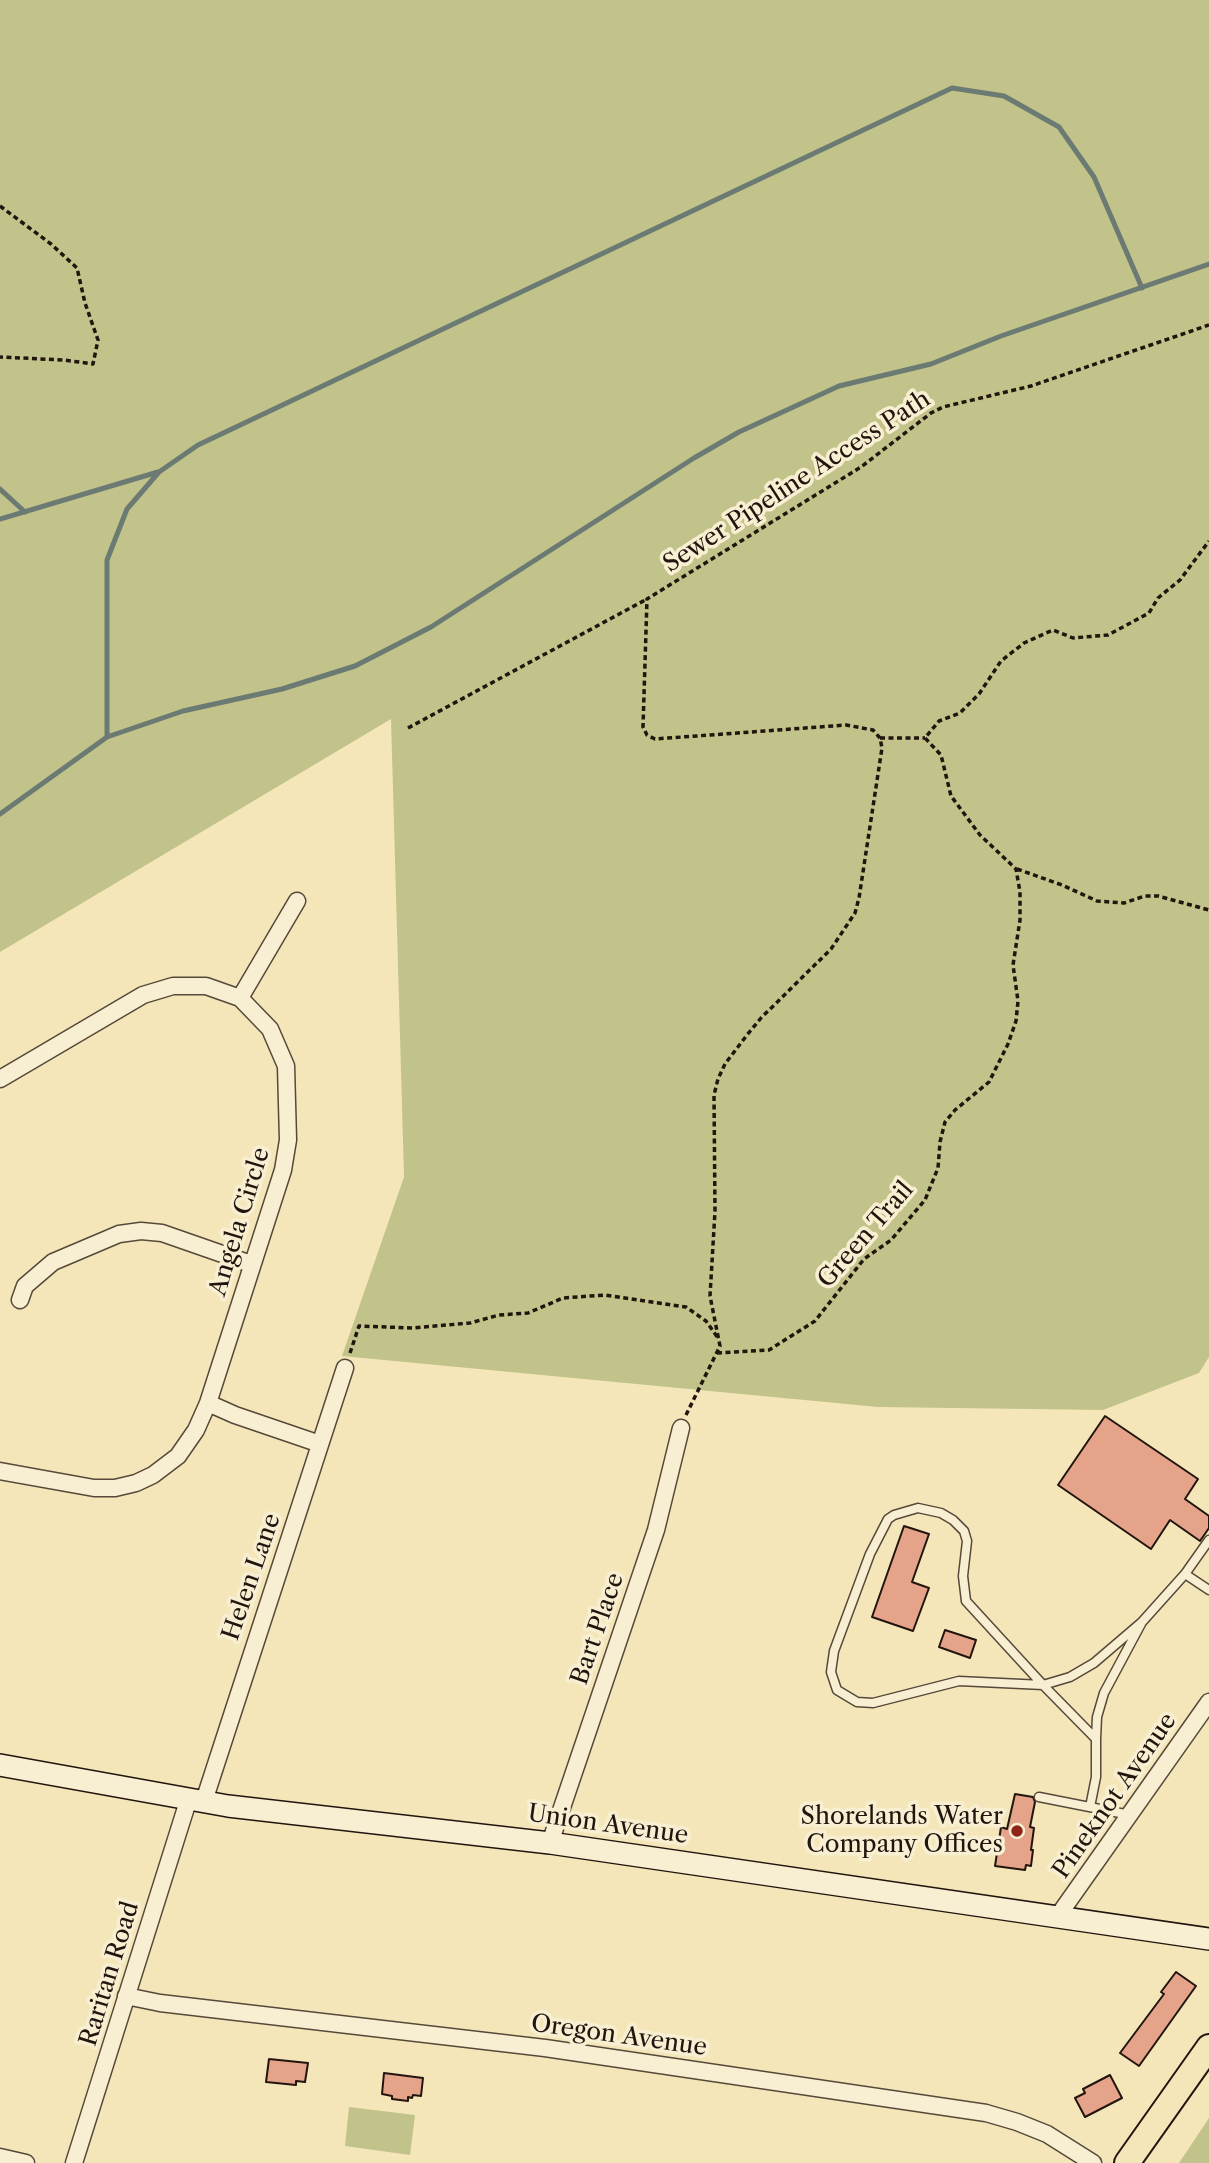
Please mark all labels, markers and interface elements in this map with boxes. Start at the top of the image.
street label: Sewer Pipeline Access Path [658,385,936,579]
street label: Angela Circle [204,1144,276,1300]
street label: Green Trail [812,1176,920,1294]
street label: Helen Lane [217,1510,287,1644]
street label: Bart Place [565,1569,631,1689]
street label: Pineknot Avenue [1047,1708,1183,1884]
street label: Union Avenue [526,1799,690,1851]
place label: Shorelands Water Company Offices [801,1803,1003,1859]
marker: Shorelands Water Company Offices [1009,1823,1025,1839]
street label: Raritan Road [74,1898,146,2050]
street label: Oregon Avenue [529,2009,709,2063]

